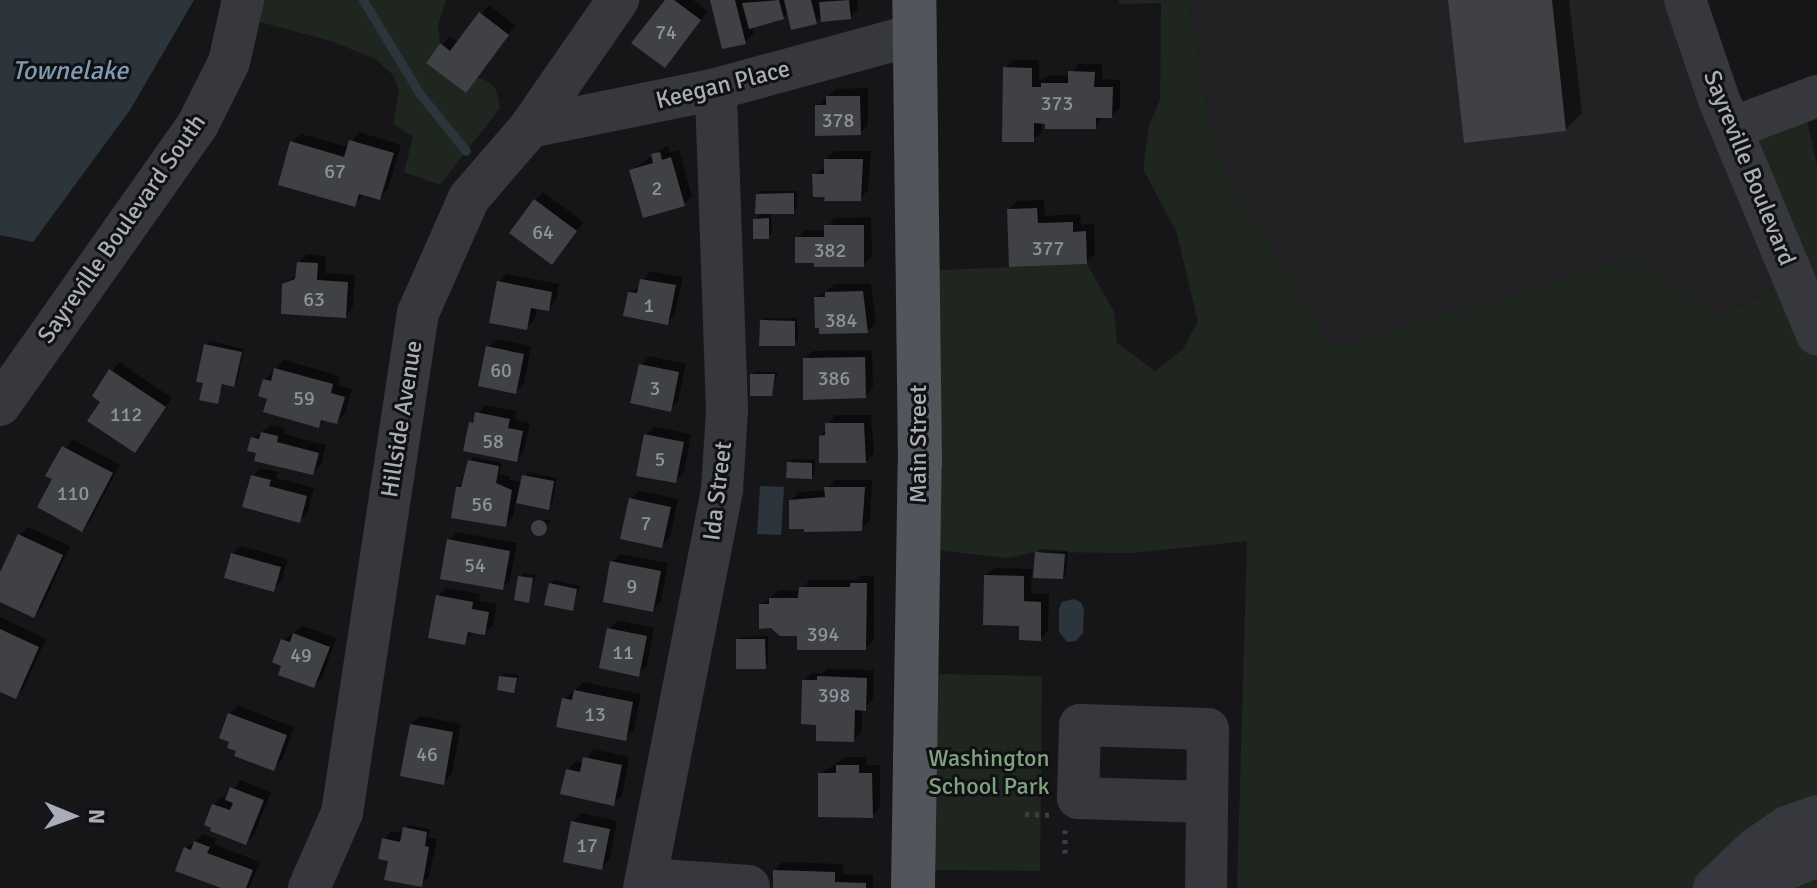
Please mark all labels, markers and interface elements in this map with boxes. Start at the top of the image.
house number: 74 [655,20,677,44]
street label: Keegan Place [653,54,793,116]
water label: Townelake [12,56,128,88]
street label: Sayreville Boulevard [1697,66,1801,270]
house number: 373 [1041,91,1073,115]
house number: 378 [822,108,854,132]
street label: Sayreville Boulevard South [32,109,212,349]
house number: 67 [324,159,346,183]
house number: 2 [652,176,662,200]
house number: 64 [532,220,554,244]
house number: 377 [1032,236,1064,260]
house number: 382 [814,238,846,262]
house number: 63 [303,287,325,311]
house number: 1 [644,293,654,317]
house number: 384 [825,308,857,332]
street label: Hillside Avenue [375,338,429,500]
house number: 60 [490,358,512,382]
house number: 386 [818,366,850,390]
house number: 3 [650,376,660,400]
street label: Main Street [905,384,933,504]
house number: 59 [293,386,315,410]
house number: 112 [110,402,142,426]
house number: 58 [482,429,504,453]
street label: Ida Street [698,440,738,542]
house number: 5 [655,447,665,471]
house number: 110 [57,481,89,505]
house number: 56 [471,492,493,516]
house number: 7 [641,511,651,535]
house number: 54 [464,553,486,577]
house number: 9 [627,574,637,598]
house number: 394 [807,622,839,646]
house number: 11 [612,640,634,664]
house number: 49 [290,643,312,667]
house number: 398 [818,683,850,707]
house number: 13 [584,702,606,726]
house number: 46 [416,742,438,766]
park label: Washington School Park [928,745,1050,801]
north arrow [32,776,112,856]
text: N [83,809,110,824]
house number: 17 [576,833,598,857]

